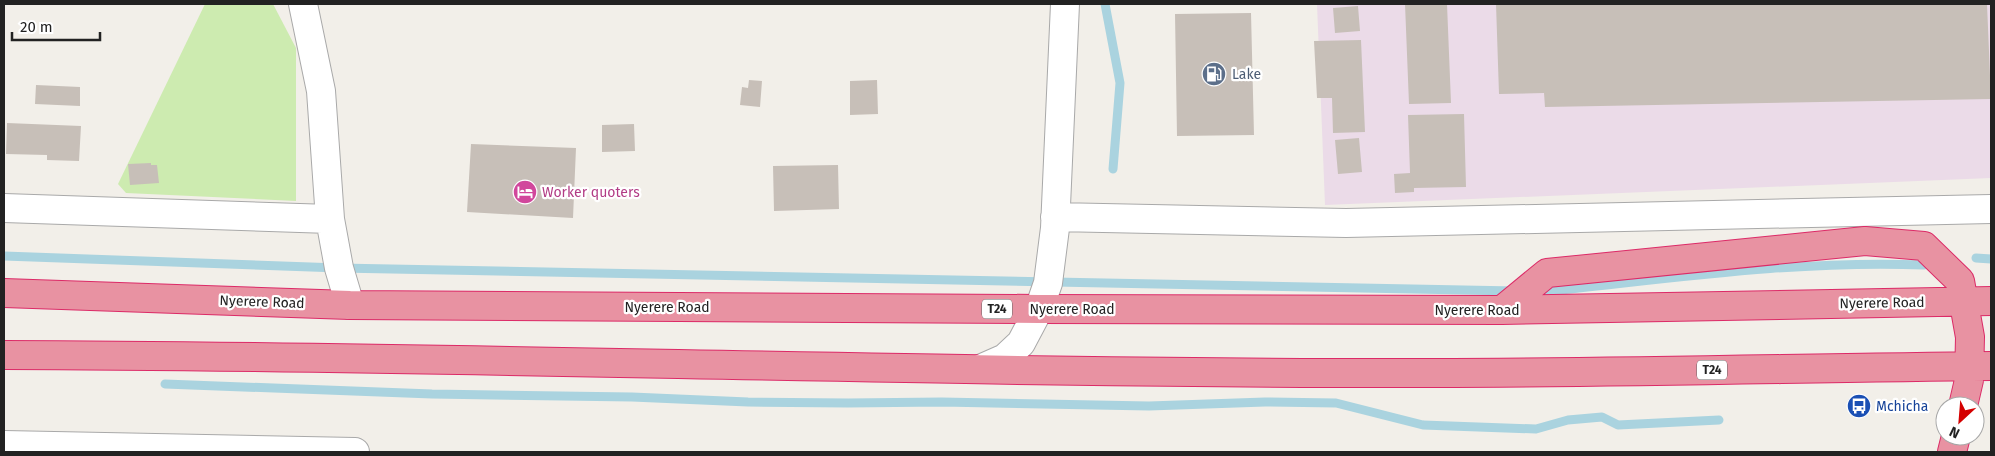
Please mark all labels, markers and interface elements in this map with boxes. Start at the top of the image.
scale bar [12,10,100,42]
text: 20 m [20,18,53,36]
fuel station icon: Lake [1201,61,1227,87]
place label: Lake [1232,66,1261,83]
hotel icon: Worker quoters [512,179,538,205]
place label: Worker quoters [542,184,640,201]
street label: Nyerere Road [219,292,305,312]
street label: Nyerere Road [1839,294,1925,312]
street label: Nyerere Road [624,299,710,316]
road number: T24 [982,300,1012,318]
street label: Nyerere Road [1029,301,1115,318]
street label: Nyerere Road [1434,302,1520,319]
road number: T24 [1697,360,1727,380]
bus stop icon: Mchicha [1846,393,1872,419]
north arrow [1935,396,1985,446]
place label: Mchicha [1876,398,1928,415]
text: N [1947,423,1962,442]

